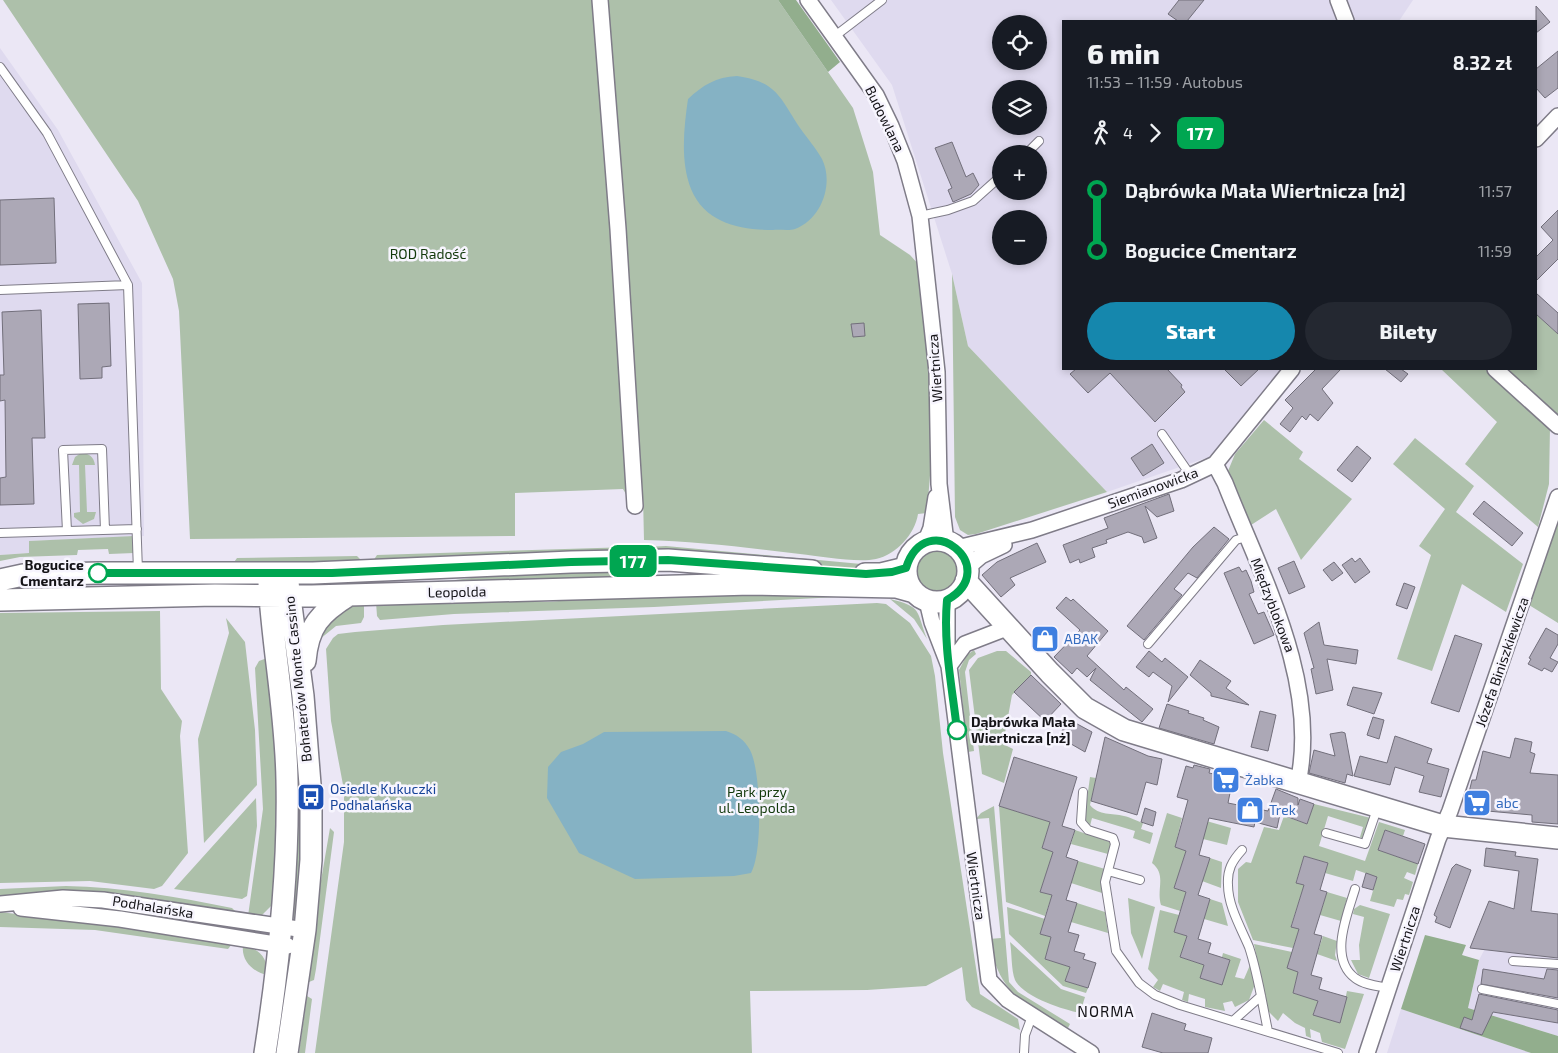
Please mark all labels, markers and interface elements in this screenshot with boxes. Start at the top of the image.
map controls [992,15,1047,265]
button: locate [992,15,1047,70]
text: 6 min [1087,36,1160,70]
text: 8.32 zł [1453,51,1512,74]
text: 11:53 – 11:59 · Autobus [1087,72,1243,91]
button: layers [992,80,1047,135]
street label: Budowlana [862,83,909,155]
icon: walk [1087,119,1115,147]
icon: forward [1141,119,1169,147]
text: 177 [1187,122,1214,144]
text: 4 [1123,123,1133,142]
button: + [992,145,1047,200]
text: Dąbrówka Mała Wiertnicza [nż] [1125,179,1406,202]
text: 11:57 [1479,181,1512,200]
button: − [992,210,1047,265]
text: Bogucice Cmentarz [1125,239,1297,262]
text: 11:59 [1478,241,1512,260]
park label: ROD Radość [390,245,466,262]
button: Start [1087,302,1295,360]
button: Bilety [1305,302,1512,360]
street label: Wiertnicza [924,333,945,403]
street label: Siemianowicka [1105,463,1200,512]
line badge: 177 [604,545,662,577]
text: 177 [620,550,646,572]
street label: Międzyblokowa [1248,555,1299,655]
place label: Bogucice Cmentarz [20,556,84,589]
marker: Bogucice Cmentarz [88,563,108,583]
street label: Leopolda [428,582,486,601]
street label: Bohaterów Monte Cassino [280,595,315,763]
street label: Józefa Biniszkiewicza [1471,595,1532,729]
shop icon: ABAK [1030,624,1060,654]
place label: ABAK [1064,630,1099,647]
place label: Dąbrówka Mała Wiertnicza [nż] [971,713,1075,746]
marker: Dąbrówka Mała Wiertnicza [nż] [947,720,967,740]
supermarket icon: Żabka [1211,765,1241,795]
place label: Żabka [1245,771,1283,788]
place label: Osiedle Kukuczki Podhalańska [330,780,436,813]
bus stop icon: Osiedle Kukuczki Podhalańska [296,782,326,812]
park label: Park przy ul. Leopolda [718,783,796,816]
supermarket icon: abc [1462,788,1492,818]
place label: abc [1496,794,1519,811]
shop icon: Trek [1235,795,1265,825]
place label: Trek [1269,801,1296,818]
street label: Wiertnicza [963,851,990,921]
street label: Podhalańska [111,892,195,921]
street label: Wiertnicza [1386,904,1423,974]
district label: NORMA [1077,1002,1135,1020]

